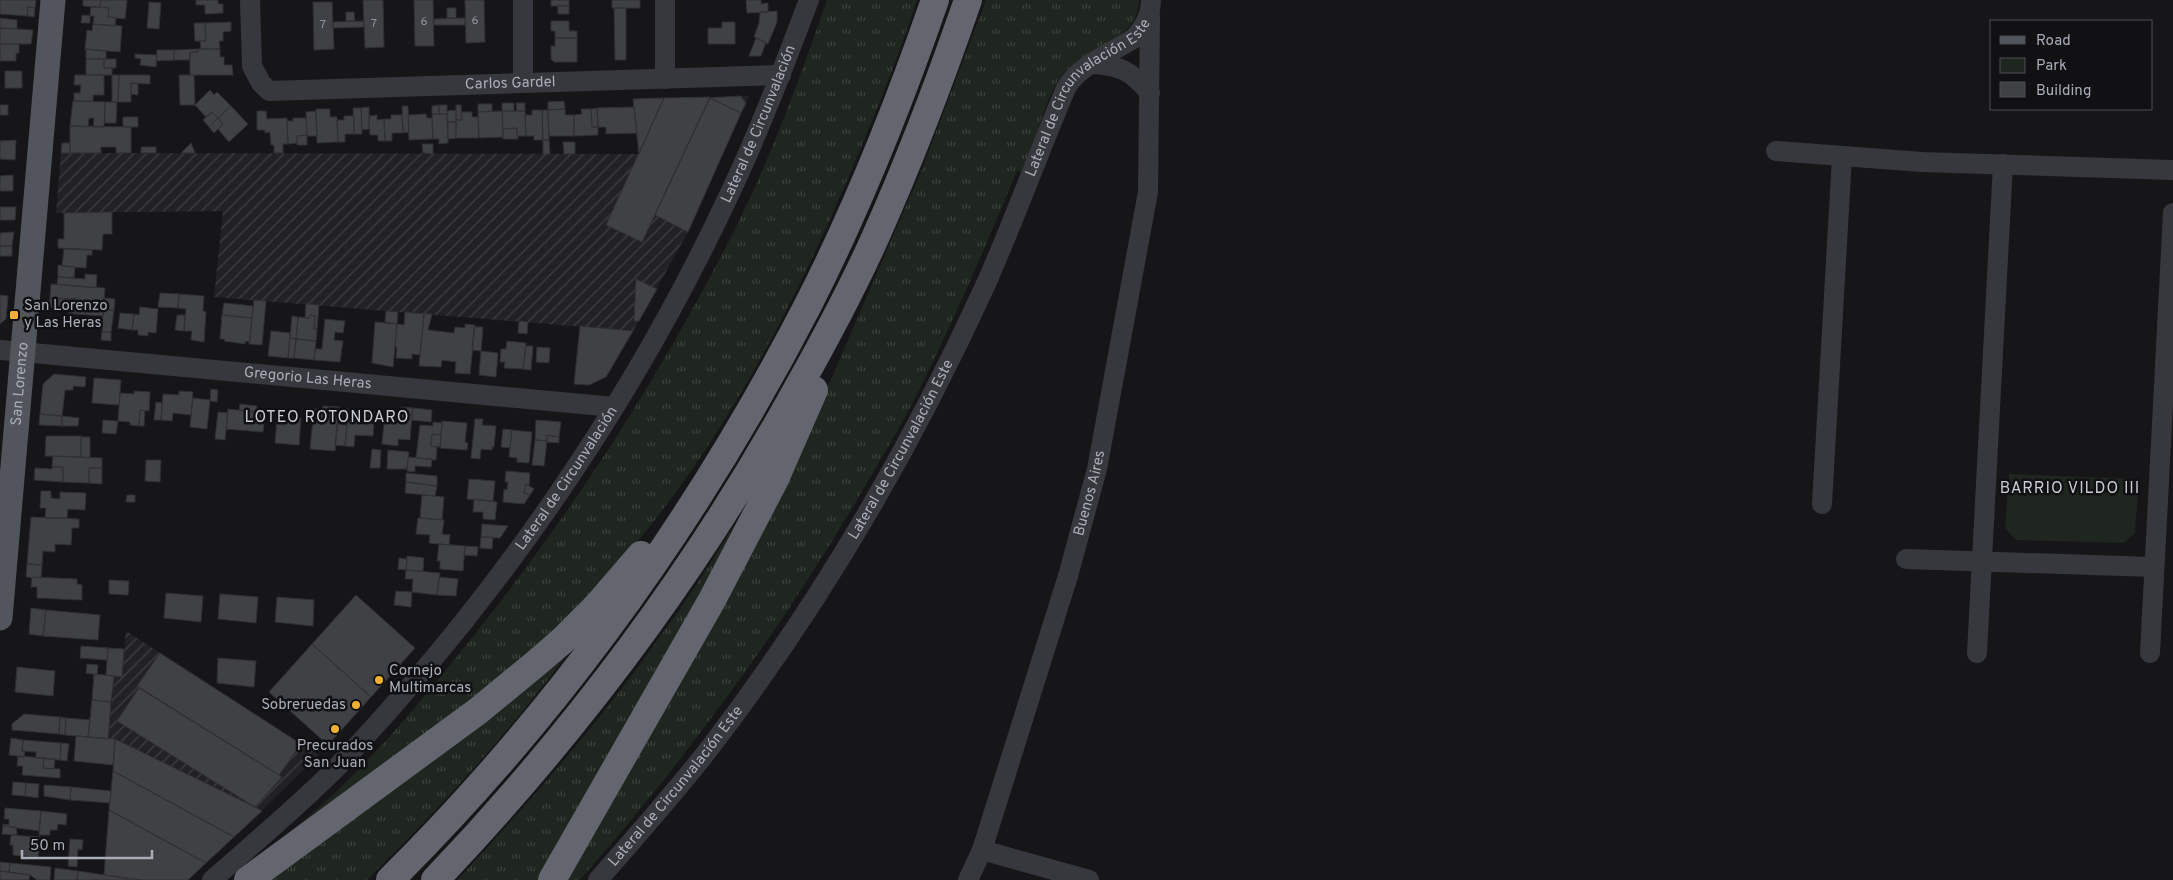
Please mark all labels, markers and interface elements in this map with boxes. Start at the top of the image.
house number: 6 [471,13,479,29]
house number: 6 [420,14,428,30]
house number: 7 [371,16,377,32]
street label: Lateral de Circunvalación Este [1022,16,1155,180]
house number: 7 [320,17,326,33]
legend [1990,20,2153,110]
text: Road [2036,32,2071,51]
street label: Lateral de Circunvalación [717,42,800,206]
text: Park [2036,57,2067,76]
street label: Carlos Gardel [465,73,556,94]
text: Building [2036,82,2091,101]
place label: San Lorenzo y Las Heras [24,297,108,333]
marker: San Lorenzo y Las Heras [8,309,20,321]
street label: San Lorenzo [7,341,33,426]
street label: Lateral de Circunvalación Este [844,356,958,543]
street label: Gregorio Las Heras [243,363,372,394]
street label: Lateral de Circunvalación [512,403,622,554]
district label: LOTEO ROTONDARO [244,408,410,428]
street label: Buenos Aires [1070,449,1110,538]
district label: BARRIO VILDO III [2000,479,2140,499]
place label: Cornejo Multimarcas [389,662,471,698]
marker: Cornejo Multimarcas [373,674,385,686]
place label: Sobreruedas [261,696,346,715]
marker: Sobreruedas [350,699,362,711]
street label: Lateral de Circunvalación Este [604,702,747,871]
marker: Precurados San Juan [329,723,341,735]
place label: Precurados San Juan [297,737,373,773]
scale bar [22,828,152,860]
text: 50 m [30,837,65,856]

